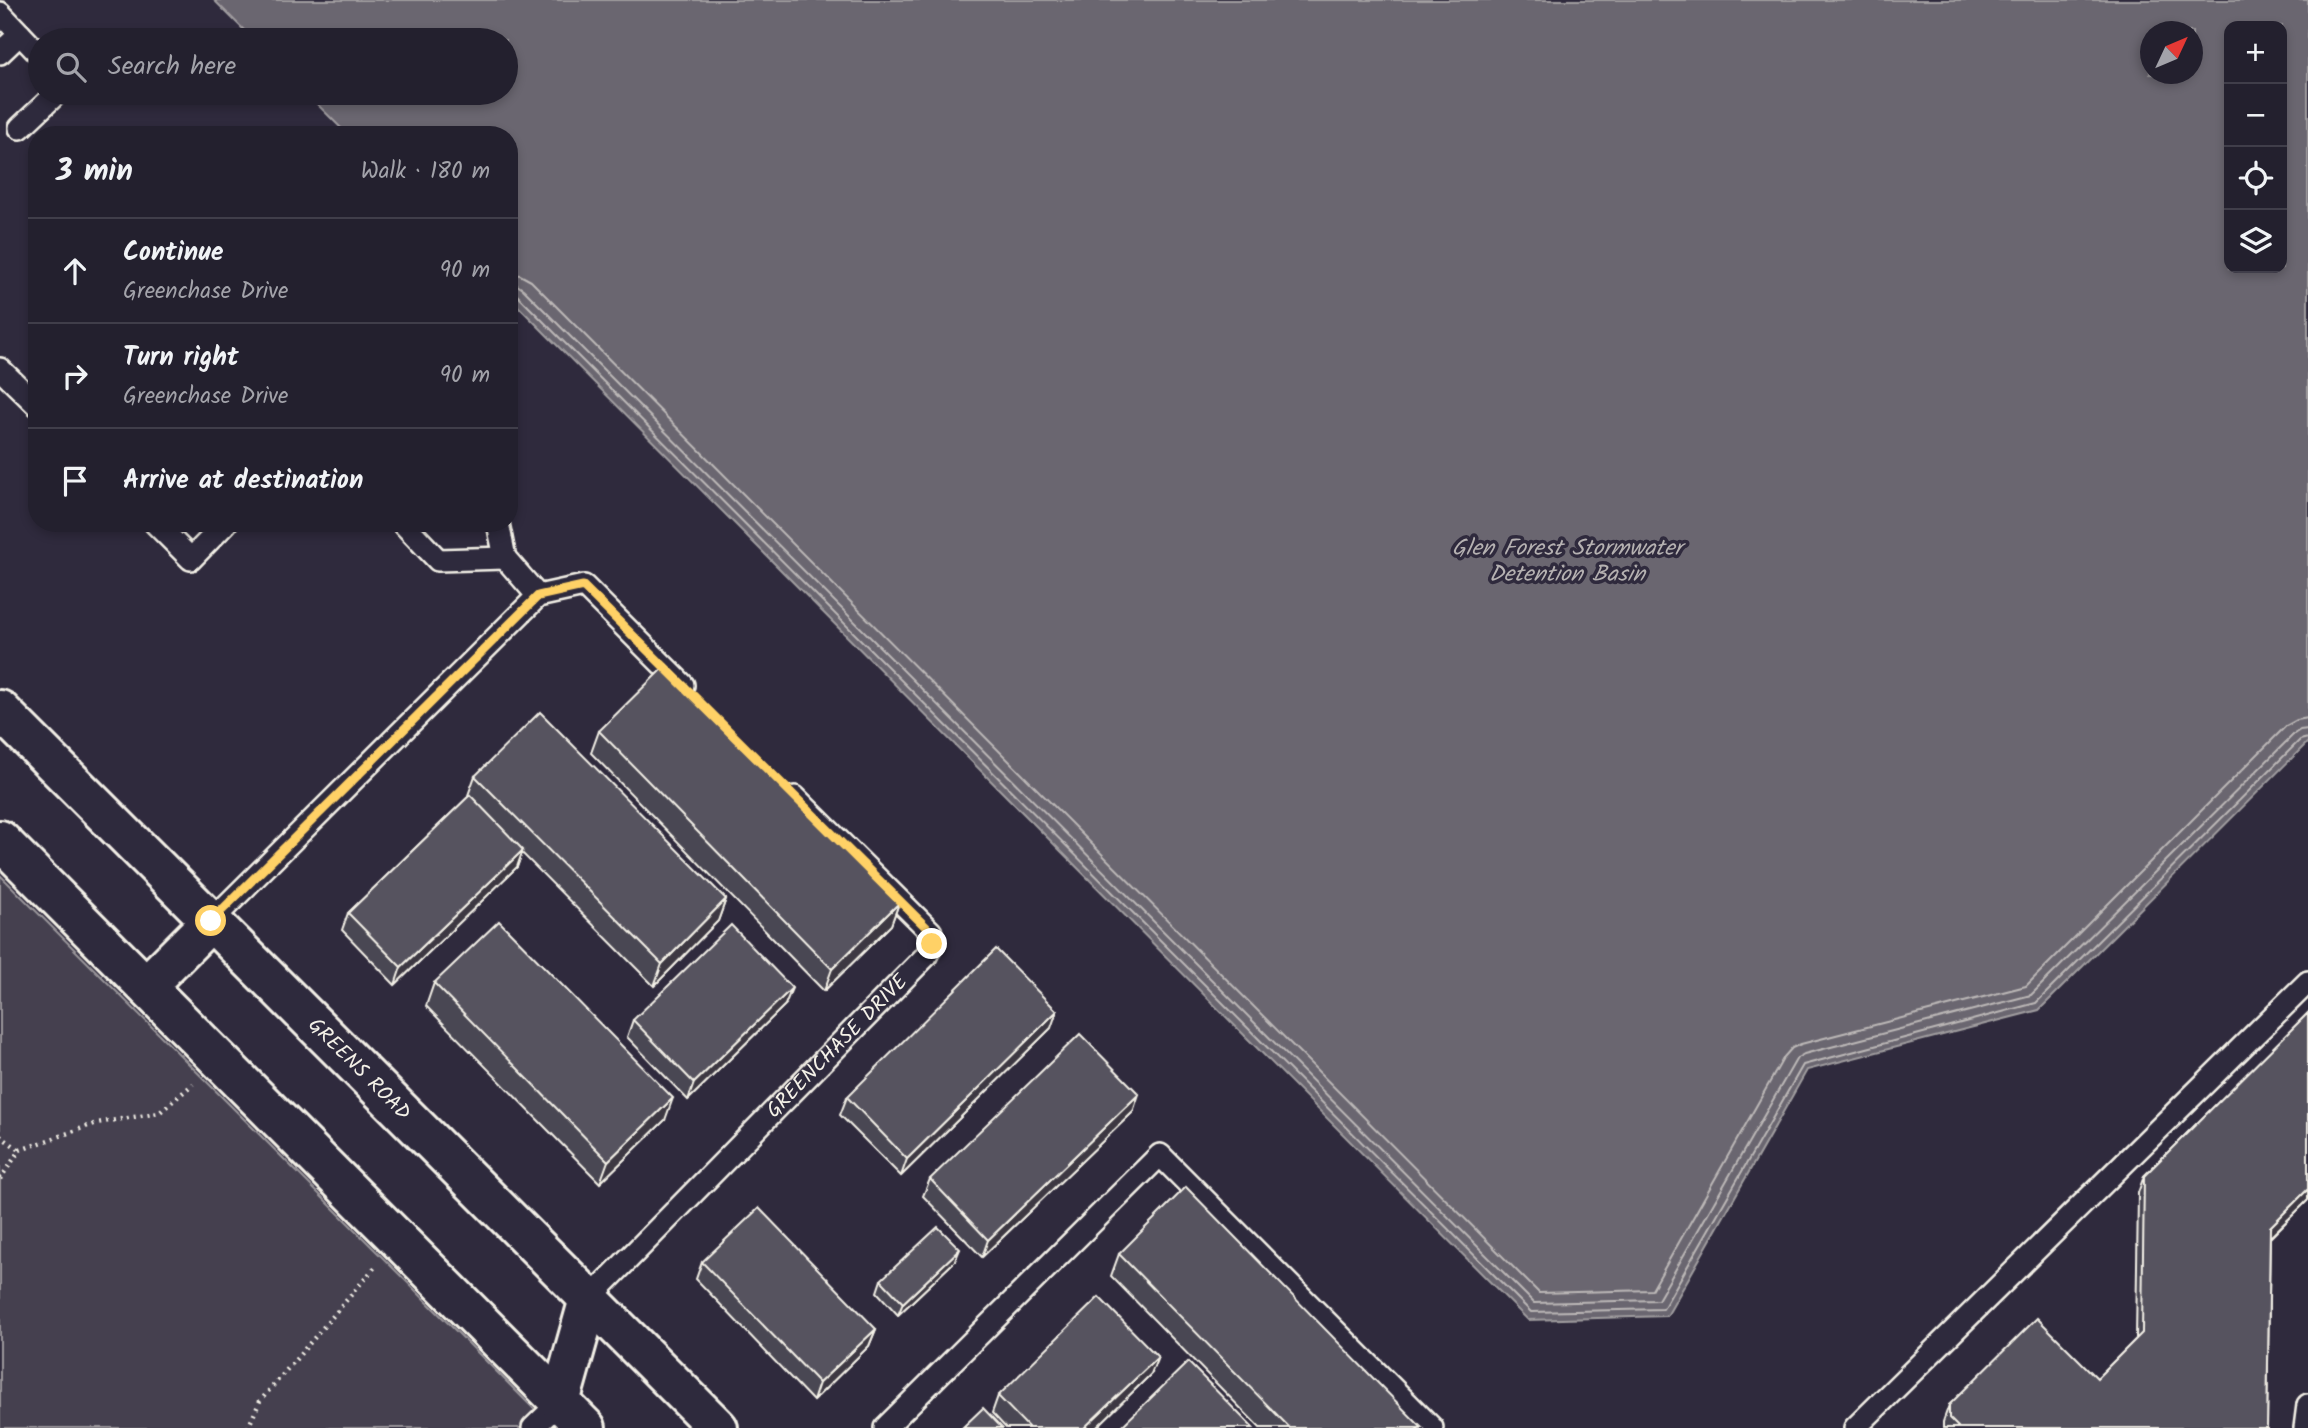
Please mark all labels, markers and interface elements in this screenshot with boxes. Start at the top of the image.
north arrow [2140,21,2203,84]
map controls [2224,21,2287,273]
button: + [2224,21,2287,84]
search box [28,28,518,105]
text: Search here [108,46,236,88]
icon: search [52,48,90,86]
button: − [2224,84,2287,147]
button: locate [2224,147,2287,210]
text: 3 min [56,148,133,196]
text: Walk · 180 m [361,154,490,190]
button: layers [2224,210,2287,273]
text: Continue [123,232,224,274]
icon: ahead [56,252,94,290]
text: 90 m [440,253,490,289]
text: Greenchase Drive [123,274,288,310]
text: Turn right [123,337,239,379]
icon: right [56,357,94,395]
text: 90 m [440,358,490,394]
text: Greenchase Drive [123,379,288,415]
text: Arrive at destination [123,460,363,502]
icon: arrive [56,462,94,500]
water label: Glen Forest Stormwater Detention Basin [1452,531,1687,593]
route start [195,905,226,936]
route end [916,928,947,959]
street label: GREENCHASE DRIVE [758,966,916,1126]
street label: GREENS ROAD [300,1010,419,1129]

